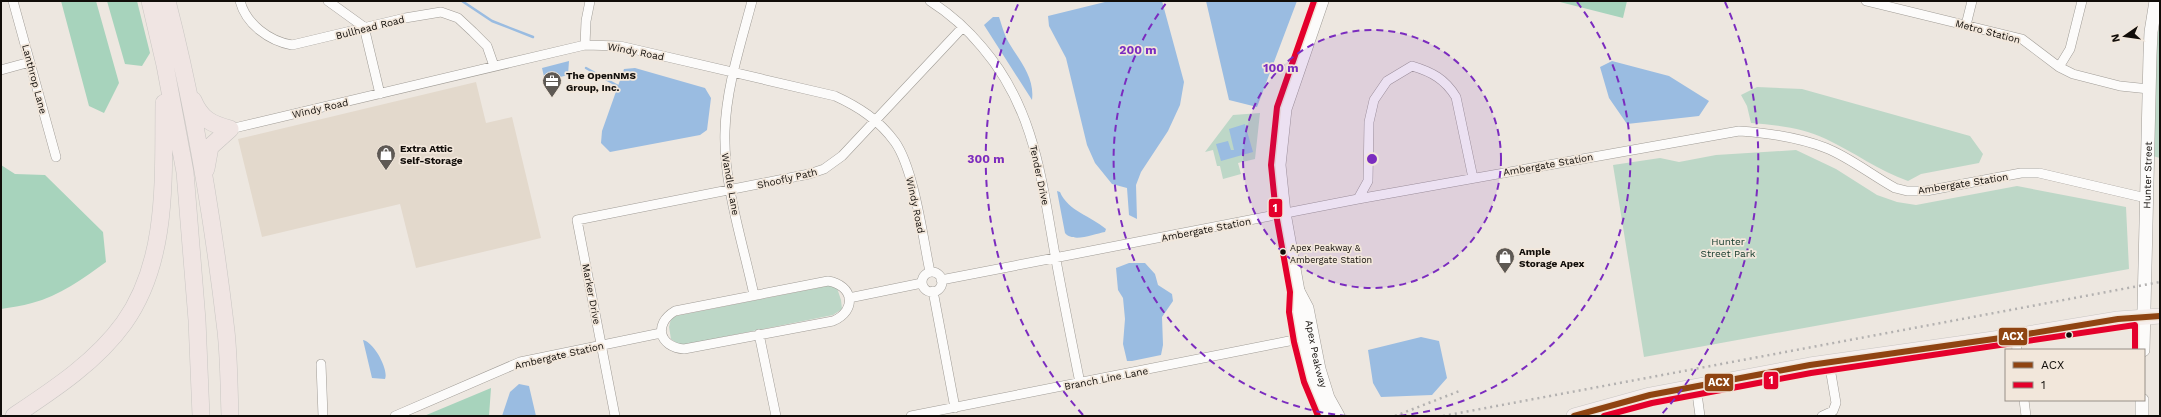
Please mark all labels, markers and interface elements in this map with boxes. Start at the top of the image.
street label: Bullhead Road [335,14,406,41]
north arrow [2105,16,2145,56]
street label: Metro Station [1954,18,2022,45]
text: N [2108,33,2123,44]
street label: Windy Road [607,41,665,62]
street label: Lanthrop Lane [20,43,49,115]
text: 200 m [1119,43,1157,57]
text: 100 m [1263,61,1299,75]
office icon: The OpenNMS Group, Inc. [541,70,563,98]
place label: The OpenNMS Group, Inc. [566,70,636,93]
street label: Windy Road [291,97,349,120]
street label: Hunter Street [2141,141,2154,209]
shop icon: Extra Attic Self-Storage [375,143,397,171]
place label: Extra Attic Self-Storage [400,143,463,166]
street label: Tender Drive [1028,144,1051,206]
street label: Ambergate Station [1502,151,1594,178]
street label: Wandle Lane [720,152,741,216]
text: 300 m [967,152,1005,166]
centre of rings [1365,152,1379,166]
street label: Shoofly Path [756,166,818,191]
street label: Ambergate Station [1917,171,2009,196]
street label: Windy Road [904,176,927,234]
line badge: 1 [1268,198,1283,218]
text: 1 [1273,202,1277,215]
street label: Ambergate Station [1160,215,1252,244]
park label: Hunter Street Park [1700,236,1756,259]
place label: Apex Peakway & Ambergate Station [1290,243,1372,265]
shop icon: Ample Storage Apex [1494,246,1516,274]
place label: Ample Storage Apex [1519,246,1584,269]
marker: Apex Peakway & Ambergate Station [1278,247,1288,257]
street label: Marker Drive [580,263,603,326]
street label: Apex Peakway [1303,319,1330,390]
line badge: ACX [1998,327,2028,346]
text: ACX [2002,330,2025,343]
unlabelled marker [2064,330,2074,340]
street label: Ambergate Station [513,340,605,371]
legend [2005,349,2145,401]
text: ACX [2041,358,2064,372]
street label: Branch Line Lane [1063,365,1149,392]
line badge: 1 [1763,371,1779,390]
line badge: ACX [1704,373,1734,392]
text: 1 [1769,374,1773,387]
text: ACX [1708,376,1731,389]
text: 1 [2041,378,2046,392]

